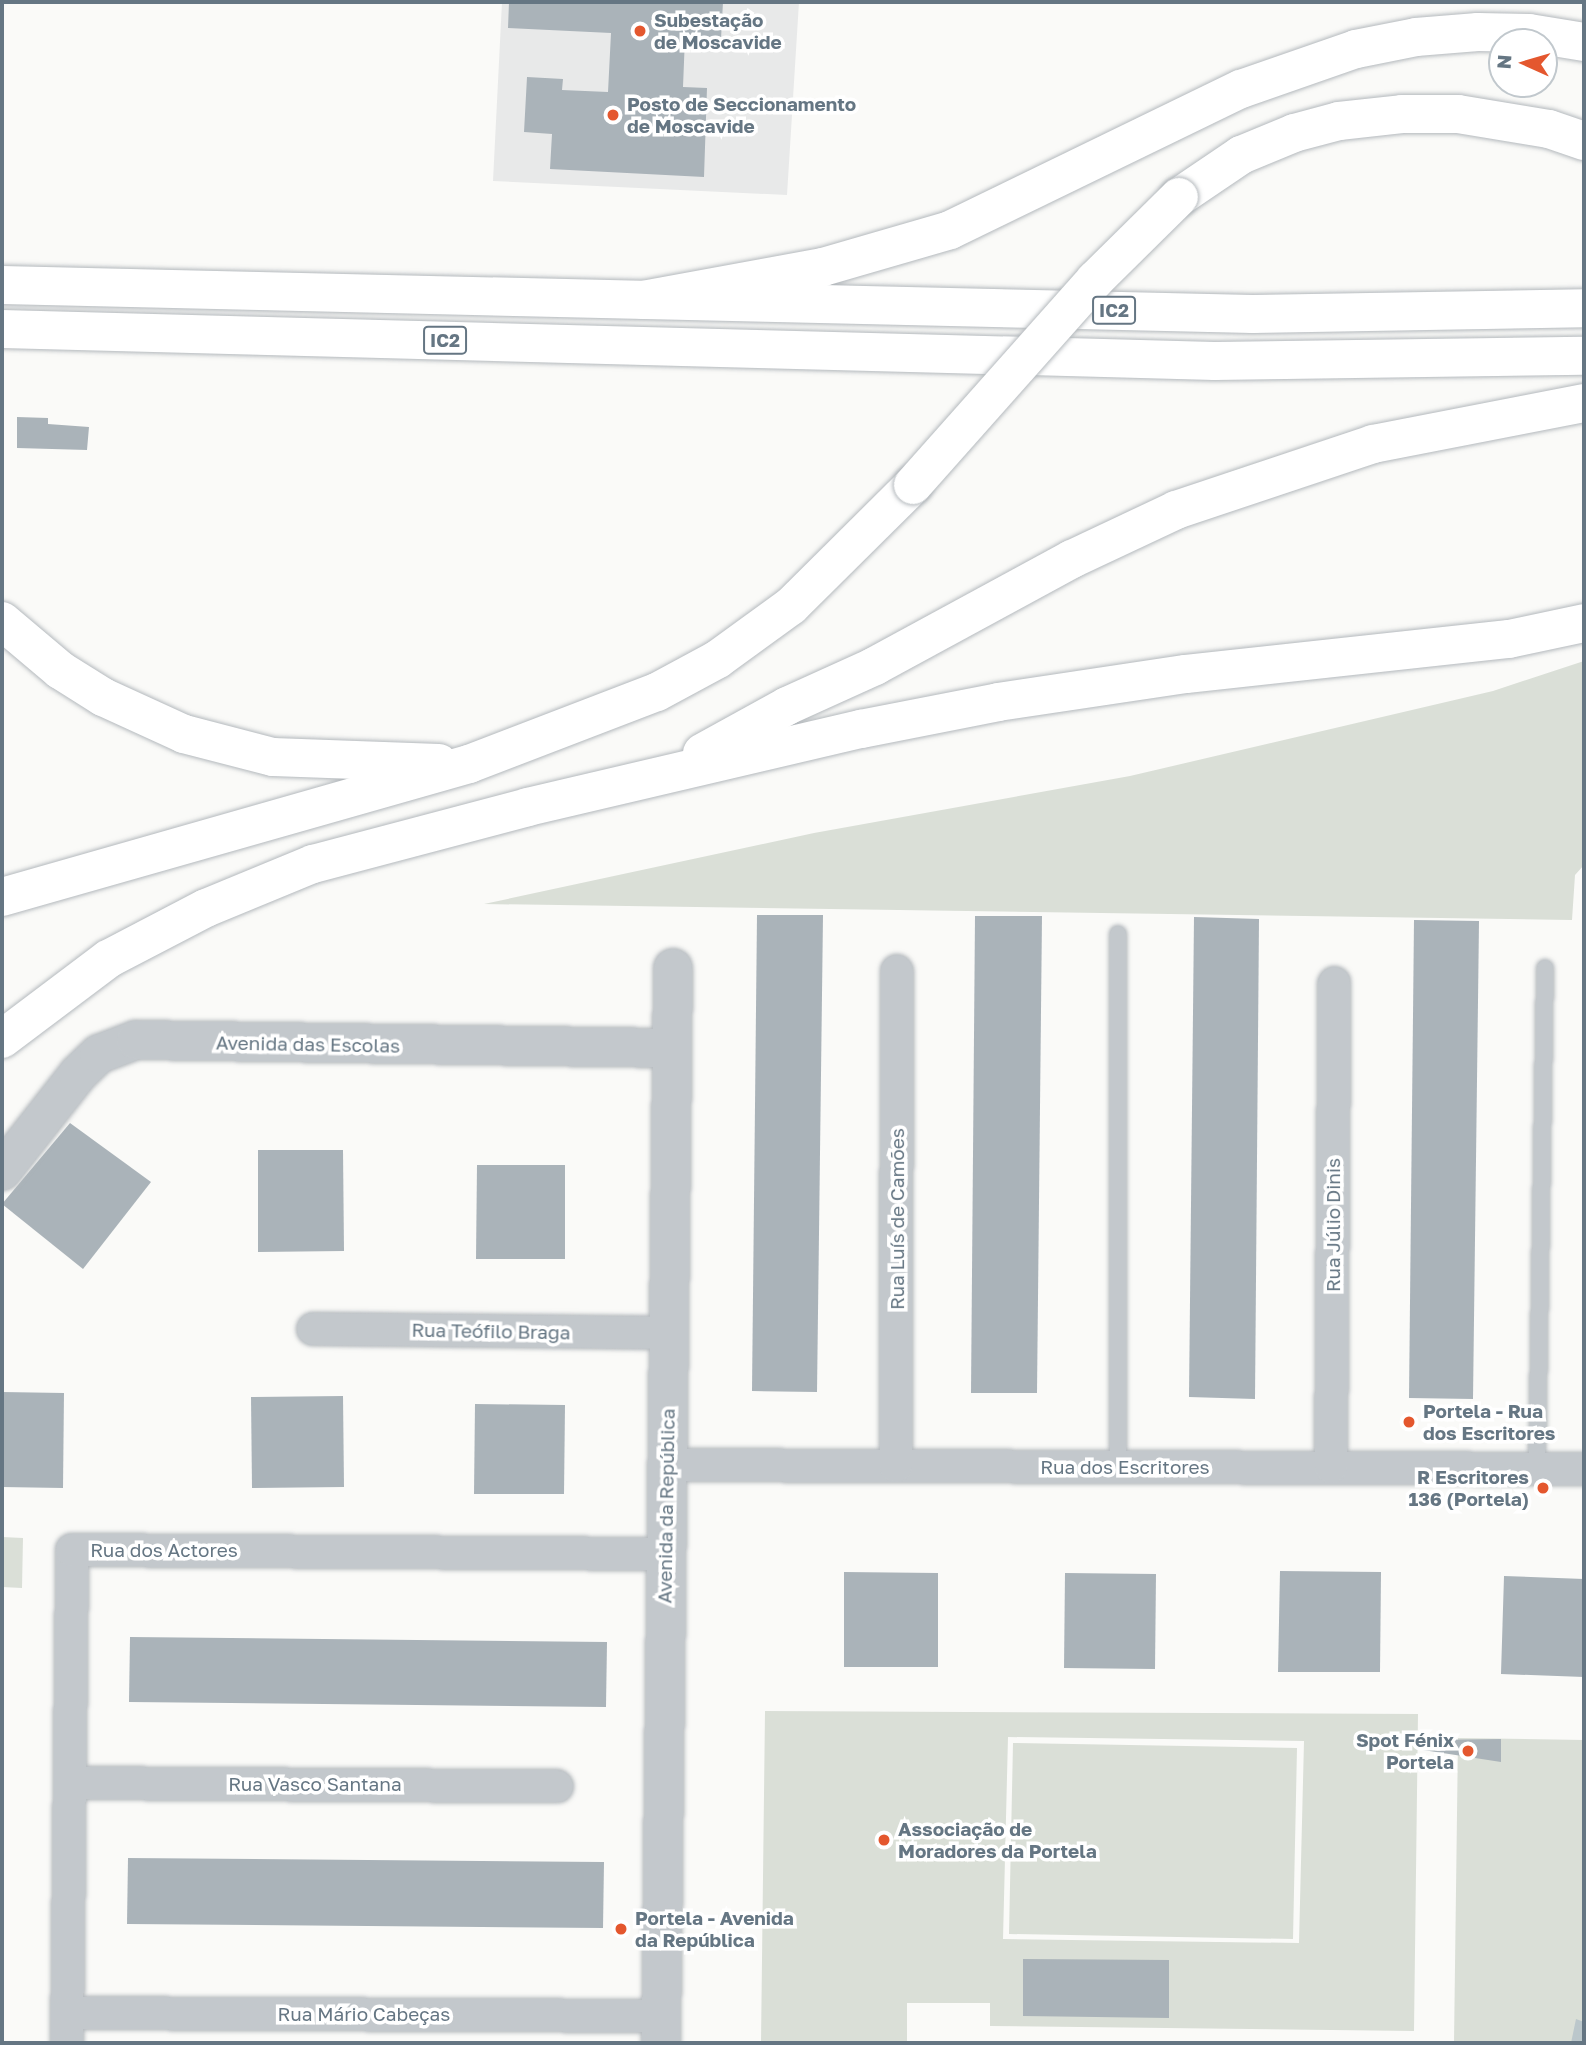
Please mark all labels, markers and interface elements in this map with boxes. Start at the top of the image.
place label: Subestação de Moscavide [654,9,782,53]
marker: Subestação de Moscavide [632,23,648,39]
north arrow [1488,28,1558,98]
text: N [1492,54,1516,70]
place label: Posto de Seccionamento de Moscavide [627,93,856,137]
marker: Posto de Seccionamento de Moscavide [605,107,621,123]
road number: IC2 [1091,296,1137,324]
road number: IC2 [422,326,468,354]
street label: Avenida das Escolas [216,1031,400,1057]
street label: Rua Luís de Camões [886,1128,908,1310]
street label: Rua Júlio Dinis [1322,1158,1344,1292]
street label: Rua Teófilo Braga [411,1318,571,1344]
place label: Portela - Rua dos Escritores [1423,1400,1555,1444]
street label: Avenida da República [653,1408,679,1604]
marker: Portela - Rua dos Escritores [1401,1414,1417,1430]
street label: Rua dos Escritores [1040,1456,1210,1478]
place label: R Escritores 136 (Portela) [1408,1466,1529,1510]
marker: R Escritores 136 (Portela) [1535,1480,1551,1496]
street label: Rua dos Actores [90,1539,238,1561]
place label: Spot Fénix Portela [1356,1729,1454,1773]
marker: Spot Fénix Portela [1460,1743,1476,1759]
street label: Rua Vasco Santana [228,1773,402,1795]
place label: Associação de Moradores da Portela [898,1818,1097,1862]
marker: Associação de Moradores da Portela [876,1832,892,1848]
place label: Portela - Avenida da República [635,1907,794,1951]
marker: Portela - Avenida da República [613,1921,629,1937]
street label: Rua Mário Cabeças [278,2003,450,2025]

